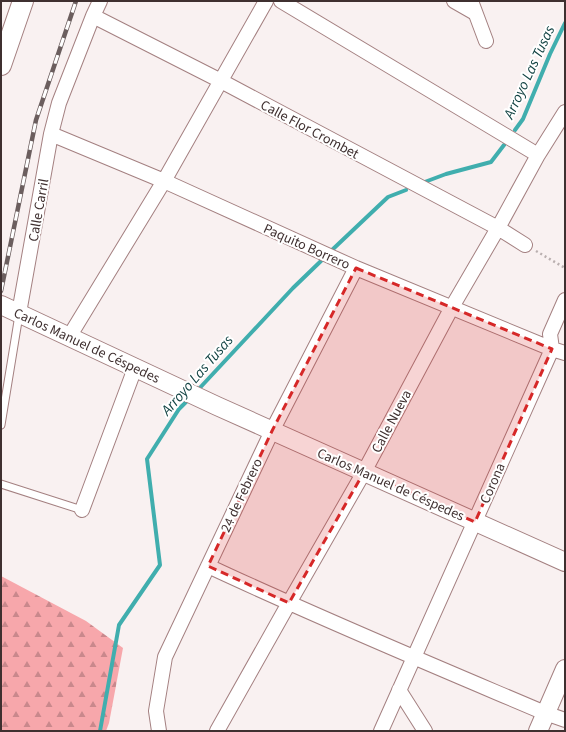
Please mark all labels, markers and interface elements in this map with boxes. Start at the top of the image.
water label: Arroyo Las Tusas [498,22,560,123]
street label: Calle Flor Crombet [257,96,363,164]
street label: Calle Carril [24,177,54,243]
street label: Paquito Borrero [260,219,353,275]
street label: Carlos Manuel de Céspedes [10,303,163,389]
water label: Arroyo Las Tusas [156,330,238,421]
street label: Calle Nueva [367,386,417,457]
street label: Carlos Manuel de Céspedes [314,443,467,526]
street label: 24 de Febrero [216,455,268,536]
street label: Corona [475,460,511,507]

